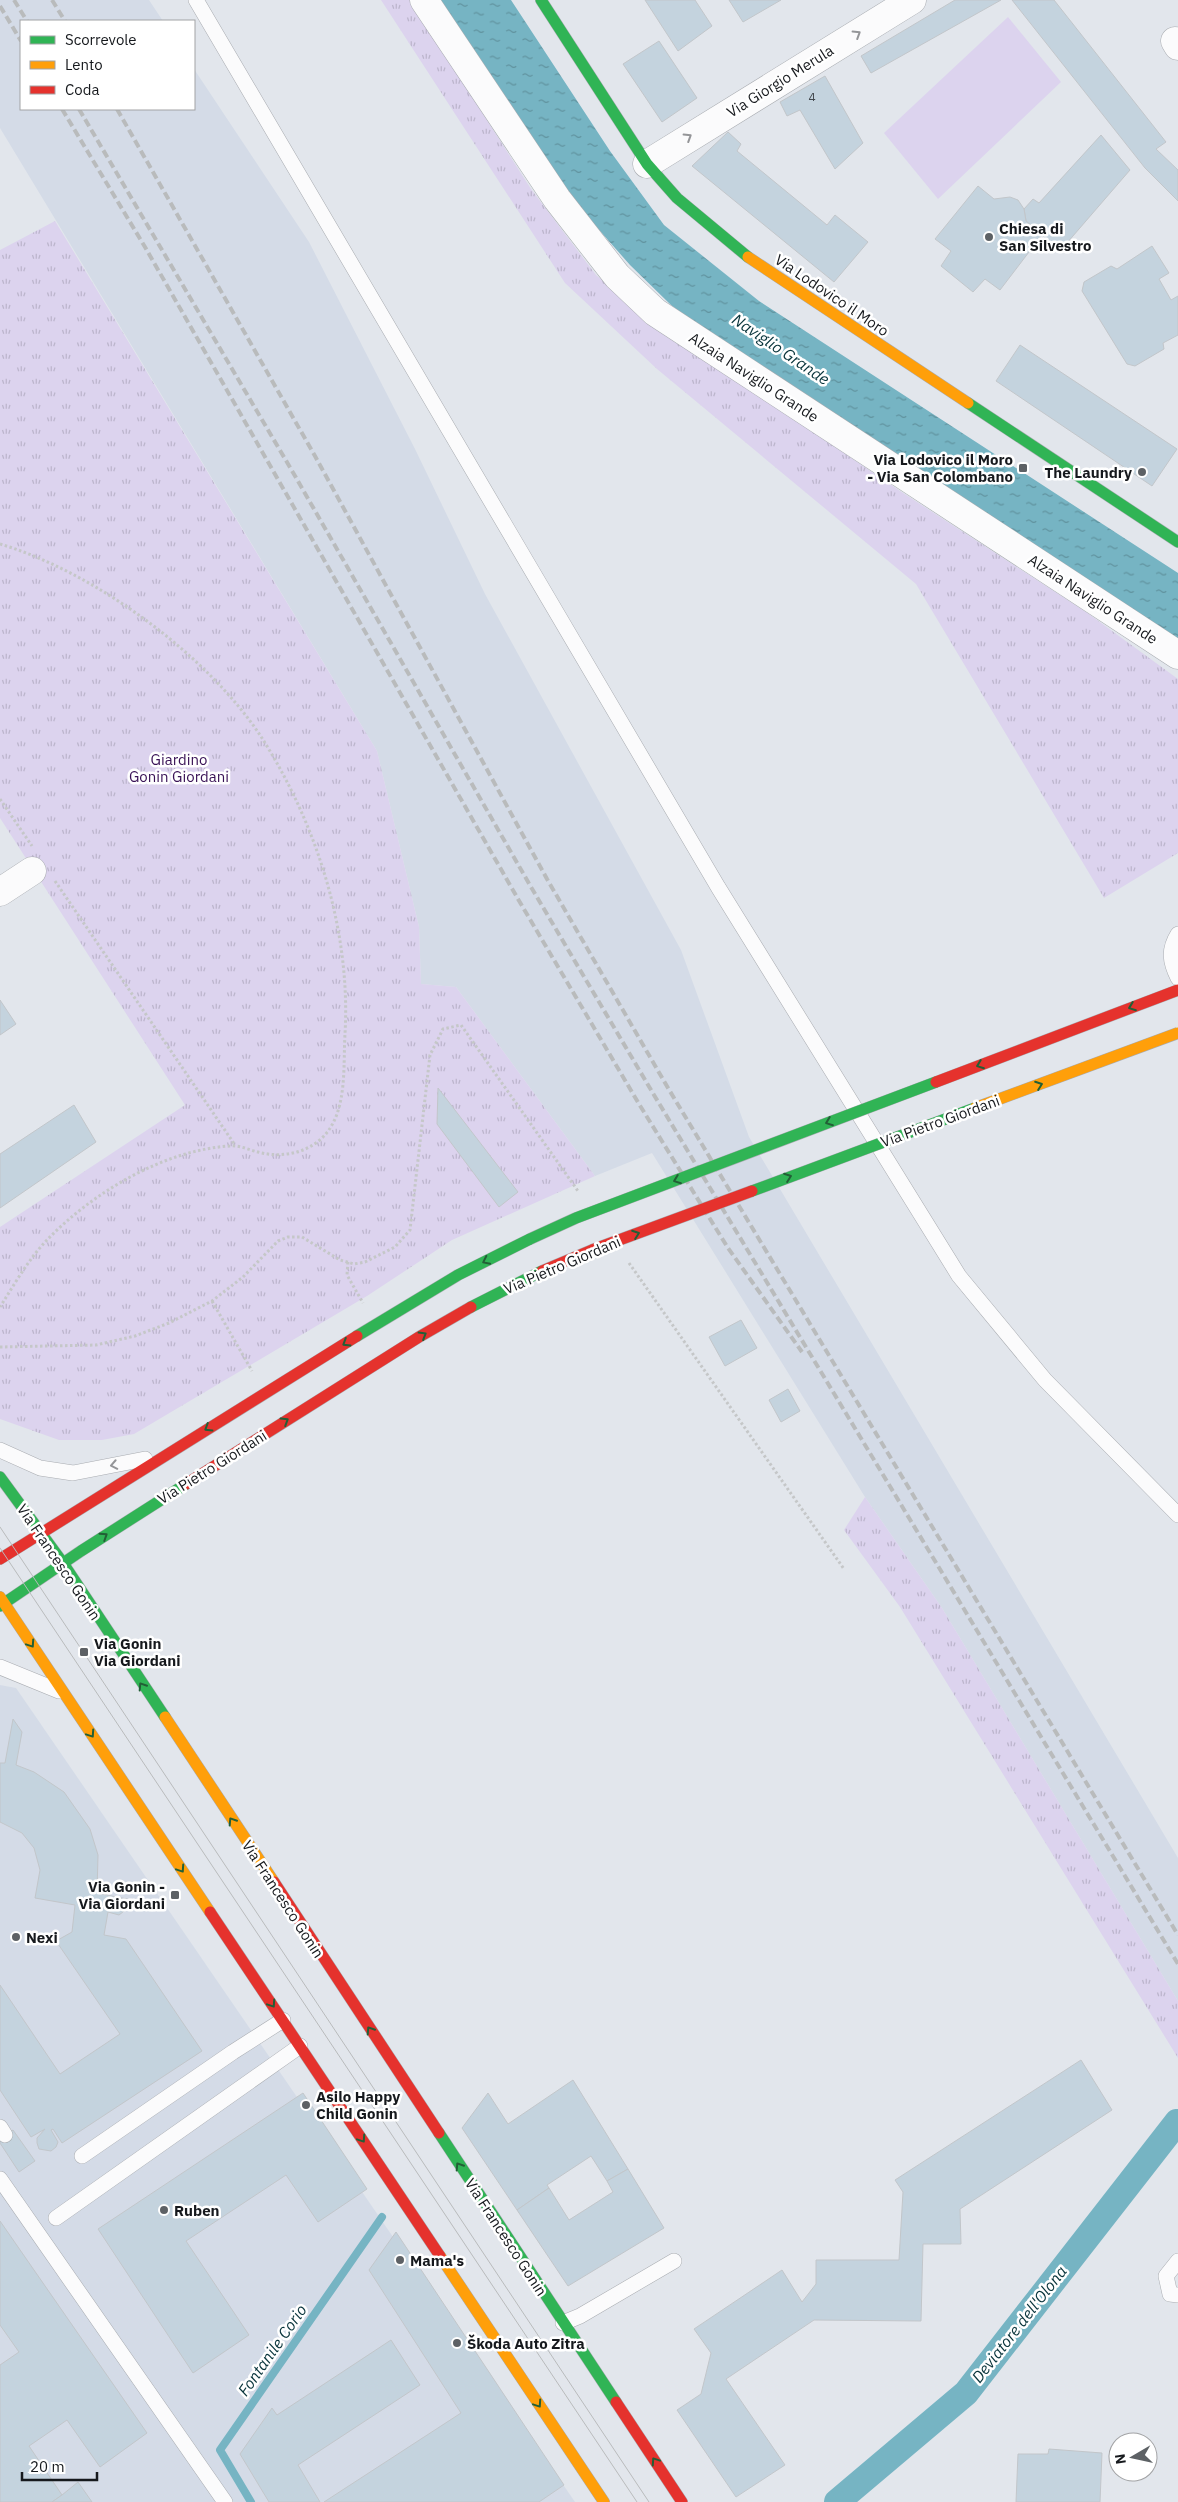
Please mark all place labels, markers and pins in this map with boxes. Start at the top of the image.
place label: Chiesa di San Silvestro [999,219,1092,255]
marker: Chiesa di San Silvestro [983,231,995,243]
place label: Via Lodovico il Moro - Via San Colombano [867,450,1013,486]
marker: Via Lodovico il Moro - Via San Colombano [1017,462,1029,474]
place label: The Laundry [1045,463,1132,482]
marker: The Laundry [1136,466,1148,478]
place label: Via Gonin Via Giordani [94,1634,181,1670]
marker: Via Gonin Via Giordani [78,1646,90,1658]
place label: Via Gonin - Via Giordani [78,1877,165,1913]
marker: Via Gonin - Via Giordani [169,1889,181,1901]
place label: Nexi [26,1928,58,1947]
marker: Nexi [10,1931,22,1943]
place label: Asilo Happy Child Gonin [316,2087,400,2123]
marker: Asilo Happy Child Gonin [300,2099,312,2111]
place label: Ruben [174,2201,220,2220]
marker: Ruben [158,2204,170,2216]
place label: Mama's [410,2251,465,2270]
marker: Mama's [394,2254,406,2266]
place label: Škoda Auto Zitra [467,2334,585,2353]
marker: Škoda Auto Zitra [451,2337,463,2349]

